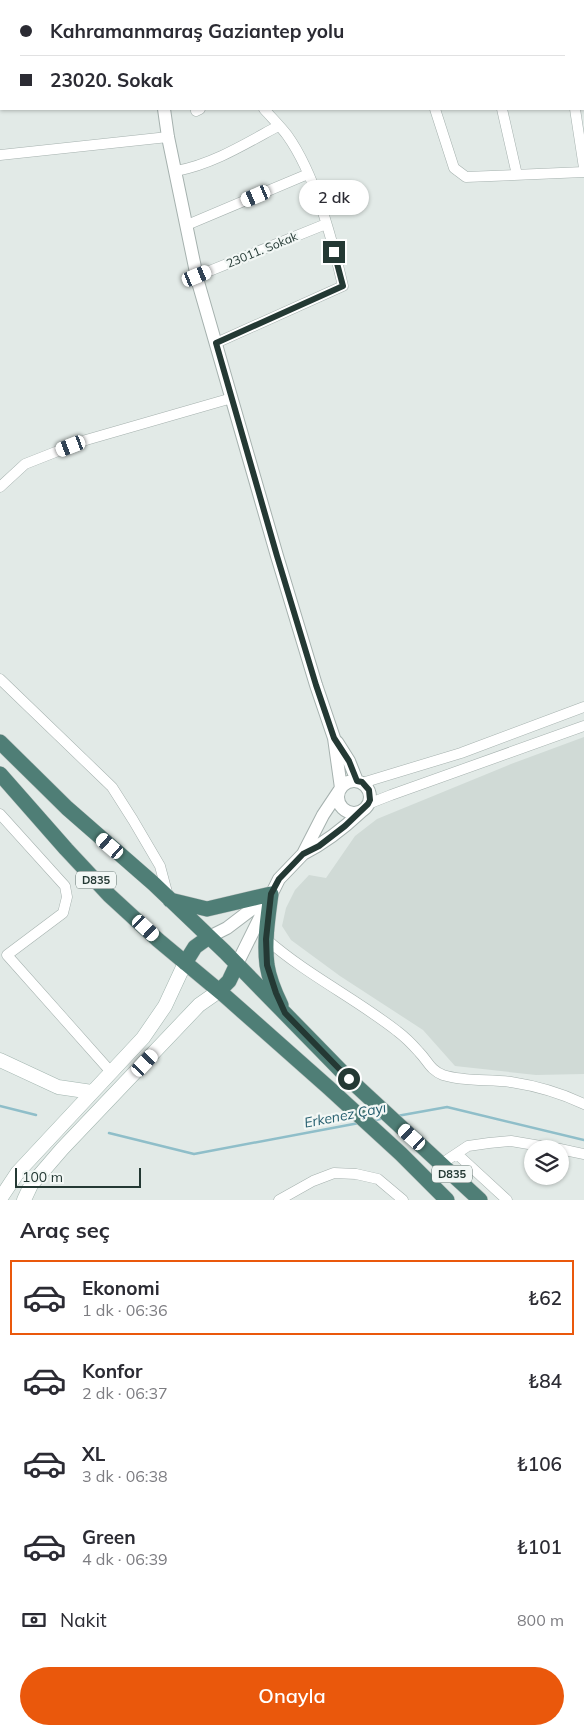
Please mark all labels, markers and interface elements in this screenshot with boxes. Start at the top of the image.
text: Kahramanmaraş Gaziantep yolu [50,19,344,43]
text: 23020. Sokak [50,68,173,92]
callout: 2 dk [299,180,369,214]
car [239,183,272,209]
text: 2 dk [318,187,350,207]
street label: 23011. Sokak [224,228,300,271]
route end [323,241,345,263]
car [180,263,213,289]
car [54,434,87,458]
car [93,830,126,862]
road number: D835 [76,872,116,888]
car [129,912,162,944]
car [129,1047,160,1079]
route start [338,1068,360,1090]
water label: Erkenez Çayı [302,1098,388,1132]
car [395,1121,428,1153]
map controls [524,1140,569,1185]
button: layers [524,1140,569,1185]
scale bar [15,1165,141,1188]
road number: D835 [432,1166,472,1182]
text: 100 m [22,1168,63,1186]
text: Araç seç [20,1216,110,1244]
icon: car [22,1275,67,1320]
text: Ekonomi [82,1276,160,1300]
text: ₺62 [528,1286,562,1310]
text: 1 dk · 06:36 [82,1300,168,1320]
icon: car [22,1358,67,1403]
text: Konfor [82,1359,143,1383]
text: ₺84 [528,1369,562,1393]
text: 2 dk · 06:37 [82,1383,168,1403]
icon: car [22,1441,67,1486]
text: XL [82,1442,105,1466]
text: ₺106 [516,1452,562,1476]
text: 3 dk · 06:38 [82,1466,168,1486]
icon: car [22,1524,67,1569]
text: Green [82,1525,136,1549]
text: ₺101 [516,1535,562,1559]
text: 4 dk · 06:39 [82,1549,168,1569]
icon: cash [20,1606,48,1634]
text: Nakit [60,1608,107,1632]
text: 800 m [517,1610,564,1630]
button: Onayla [20,1667,564,1725]

